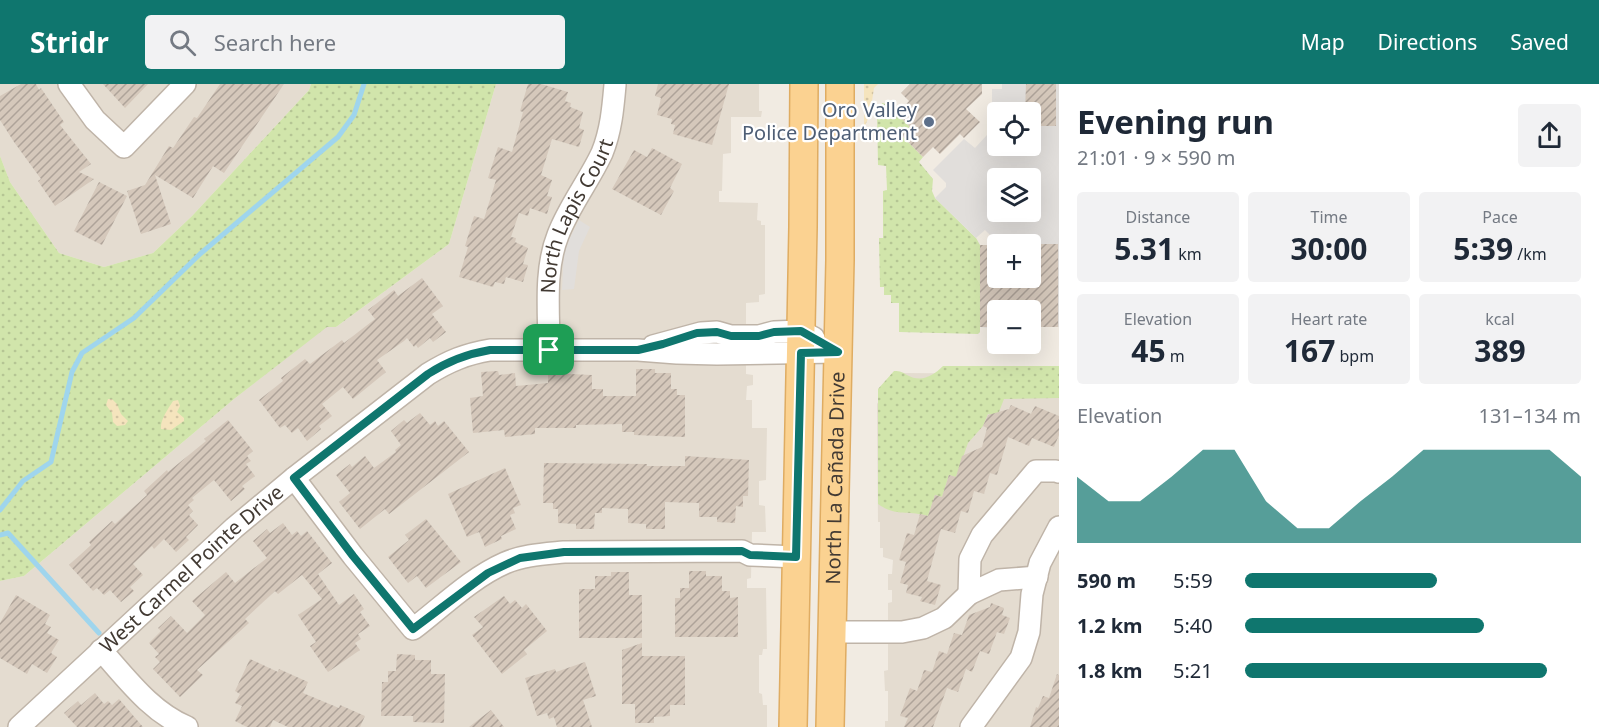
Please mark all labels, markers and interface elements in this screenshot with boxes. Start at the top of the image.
search box [145,15,565,69]
text: Stridr [30,23,109,61]
icon: search [166,26,199,59]
text: Search here [214,27,336,57]
text: Map [1301,28,1345,56]
text: Directions [1378,28,1477,56]
text: Saved [1510,28,1569,56]
place label: Oro Valley Police Department [742,96,918,146]
text: Evening run [1077,99,1274,144]
map controls [987,102,1041,354]
button: locate [987,102,1041,156]
button: share [1518,104,1581,167]
marker: Oro Valley Police Department [922,115,936,129]
street label: North Lapis Court [534,135,619,294]
text: 21:01 · 9 × 590 m [1077,144,1235,171]
button: layers [987,168,1041,222]
text: Distance [1126,206,1190,228]
text: Time [1310,206,1348,228]
text: Pace [1482,206,1518,228]
text: 5.31 [1114,228,1174,269]
text: 30:00 [1290,228,1368,269]
text: 5:39 [1453,228,1513,269]
button: + [987,234,1041,288]
text: km [1174,243,1202,265]
text: /km [1513,243,1547,265]
button: − [987,300,1041,354]
text: Elevation [1124,308,1192,330]
text: Heart rate [1291,308,1367,330]
text: kcal [1485,308,1515,330]
pin [523,324,574,375]
text: 45 [1131,330,1166,371]
text: 167 [1284,330,1335,371]
text: 389 [1474,330,1526,371]
icon: arrive [532,333,565,366]
text: m [1166,345,1185,367]
text: bpm [1335,345,1374,367]
street label: North La Cañada Drive [819,371,851,585]
text: Elevation [1077,402,1162,429]
text: 131–134 m [1478,402,1581,429]
street label: West Carmel Pointe Drive [94,478,289,659]
text: 590 m [1077,567,1136,594]
text: 5:59 [1173,567,1213,594]
text: 1.2 km [1077,612,1143,639]
text: 5:40 [1173,612,1213,639]
text: 1.8 km [1077,657,1143,684]
text: 5:21 [1173,657,1213,684]

